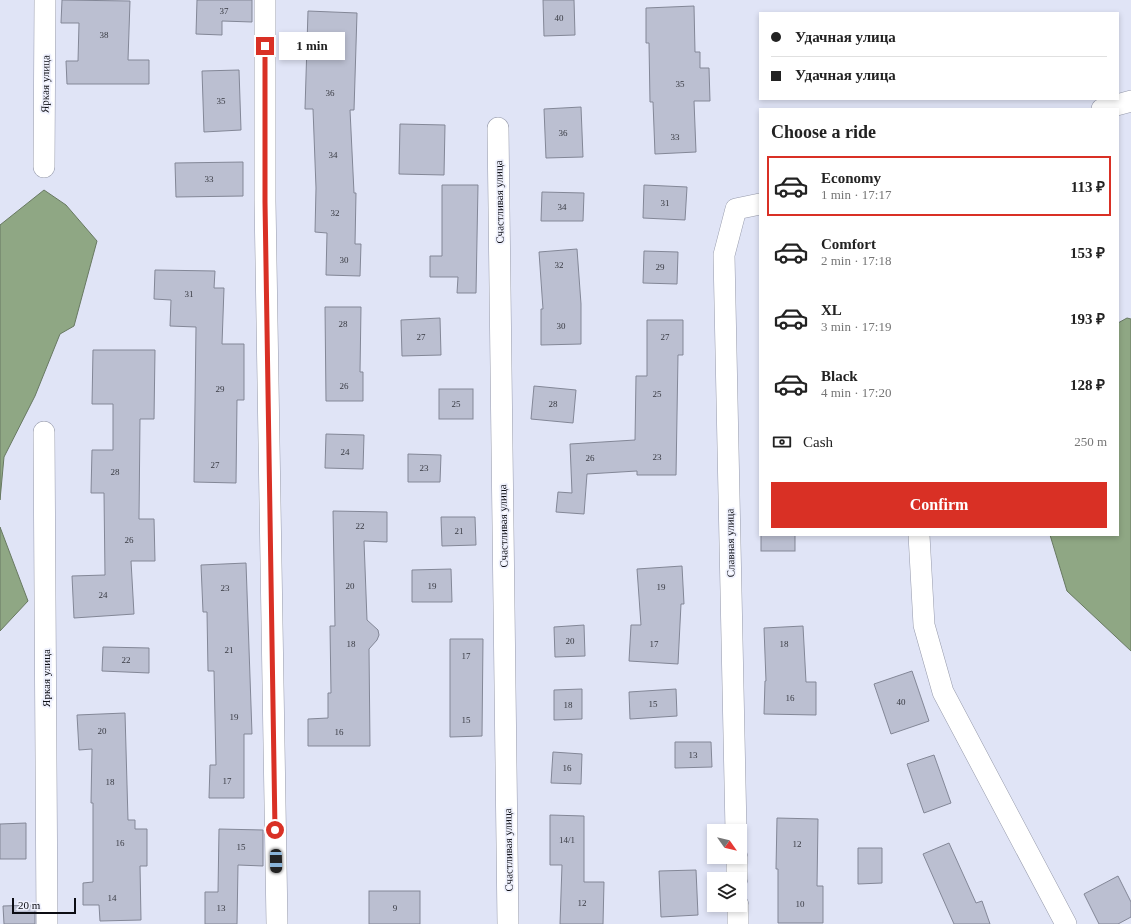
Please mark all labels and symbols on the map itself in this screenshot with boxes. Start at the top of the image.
house number: 37 [220,6,229,16]
house number: 40 [555,13,564,23]
house number: 38 [100,30,109,40]
callout: 1 min [279,32,345,60]
route end [256,37,274,55]
street label: Яркая улица [38,55,52,113]
house number: 35 [676,79,685,89]
house number: 36 [326,88,335,98]
house number: 35 [217,96,226,106]
house number: 36 [559,128,568,138]
house number: 33 [671,132,680,142]
house number: 34 [329,150,338,160]
street label: Счастливая улица [492,160,506,244]
house number: 33 [205,174,214,184]
house number: 31 [661,198,670,208]
house number: 34 [558,202,567,212]
house number: 32 [331,208,340,218]
house number: 30 [340,255,349,265]
house number: 32 [555,260,564,270]
house number: 29 [656,262,665,272]
house number: 31 [185,289,194,299]
house number: 28 [339,319,348,329]
house number: 30 [557,321,566,331]
house number: 27 [417,332,426,342]
house number: 27 [661,332,670,342]
house number: 26 [340,381,349,391]
house number: 29 [216,384,225,394]
house number: 25 [653,389,662,399]
house number: 25 [452,399,461,409]
house number: 28 [549,399,558,409]
house number: 24 [341,447,350,457]
house number: 23 [653,452,662,462]
house number: 26 [586,453,595,463]
house number: 27 [211,460,220,470]
house number: 23 [420,463,429,473]
house number: 28 [111,467,120,477]
street label: Счастливая улица [496,484,510,568]
street label: Славная улица [723,508,737,577]
house number: 22 [356,521,365,531]
house number: 21 [455,526,464,536]
house number: 26 [125,535,134,545]
house number: 20 [346,581,355,591]
house number: 19 [428,581,437,591]
house number: 19 [657,582,666,592]
house number: 23 [221,583,230,593]
house number: 24 [99,590,108,600]
house number: 20 [566,636,575,646]
house number: 18 [347,639,356,649]
house number: 17 [650,639,659,649]
house number: 18 [780,639,789,649]
house number: 21 [225,645,234,655]
street label: Яркая улица [40,649,52,707]
house number: 17 [462,651,471,661]
house number: 22 [122,655,131,665]
house number: 16 [786,693,795,703]
house number: 40 [897,697,906,707]
house number: 15 [649,699,658,709]
house number: 18 [564,700,573,710]
house number: 19 [230,712,239,722]
house number: 15 [462,715,471,725]
house number: 20 [98,726,107,736]
house number: 16 [335,727,344,737]
house number: 13 [689,750,698,760]
house number: 16 [563,763,572,773]
house number: 17 [223,776,232,786]
house number: 18 [106,777,115,787]
street label: Счастливая улица [501,808,515,892]
route start [266,821,284,839]
north arrow [707,824,747,864]
house number: 14/1 [559,835,575,845]
house number: 16 [116,838,125,848]
house number: 12 [793,839,802,849]
house number: 15 [237,842,246,852]
car [270,849,282,873]
house number: 14 [108,893,117,903]
scale bar [12,896,76,915]
house number: 12 [578,898,587,908]
house number: 10 [796,899,805,909]
house number: 13 [217,903,226,913]
house number: 9 [393,903,398,913]

